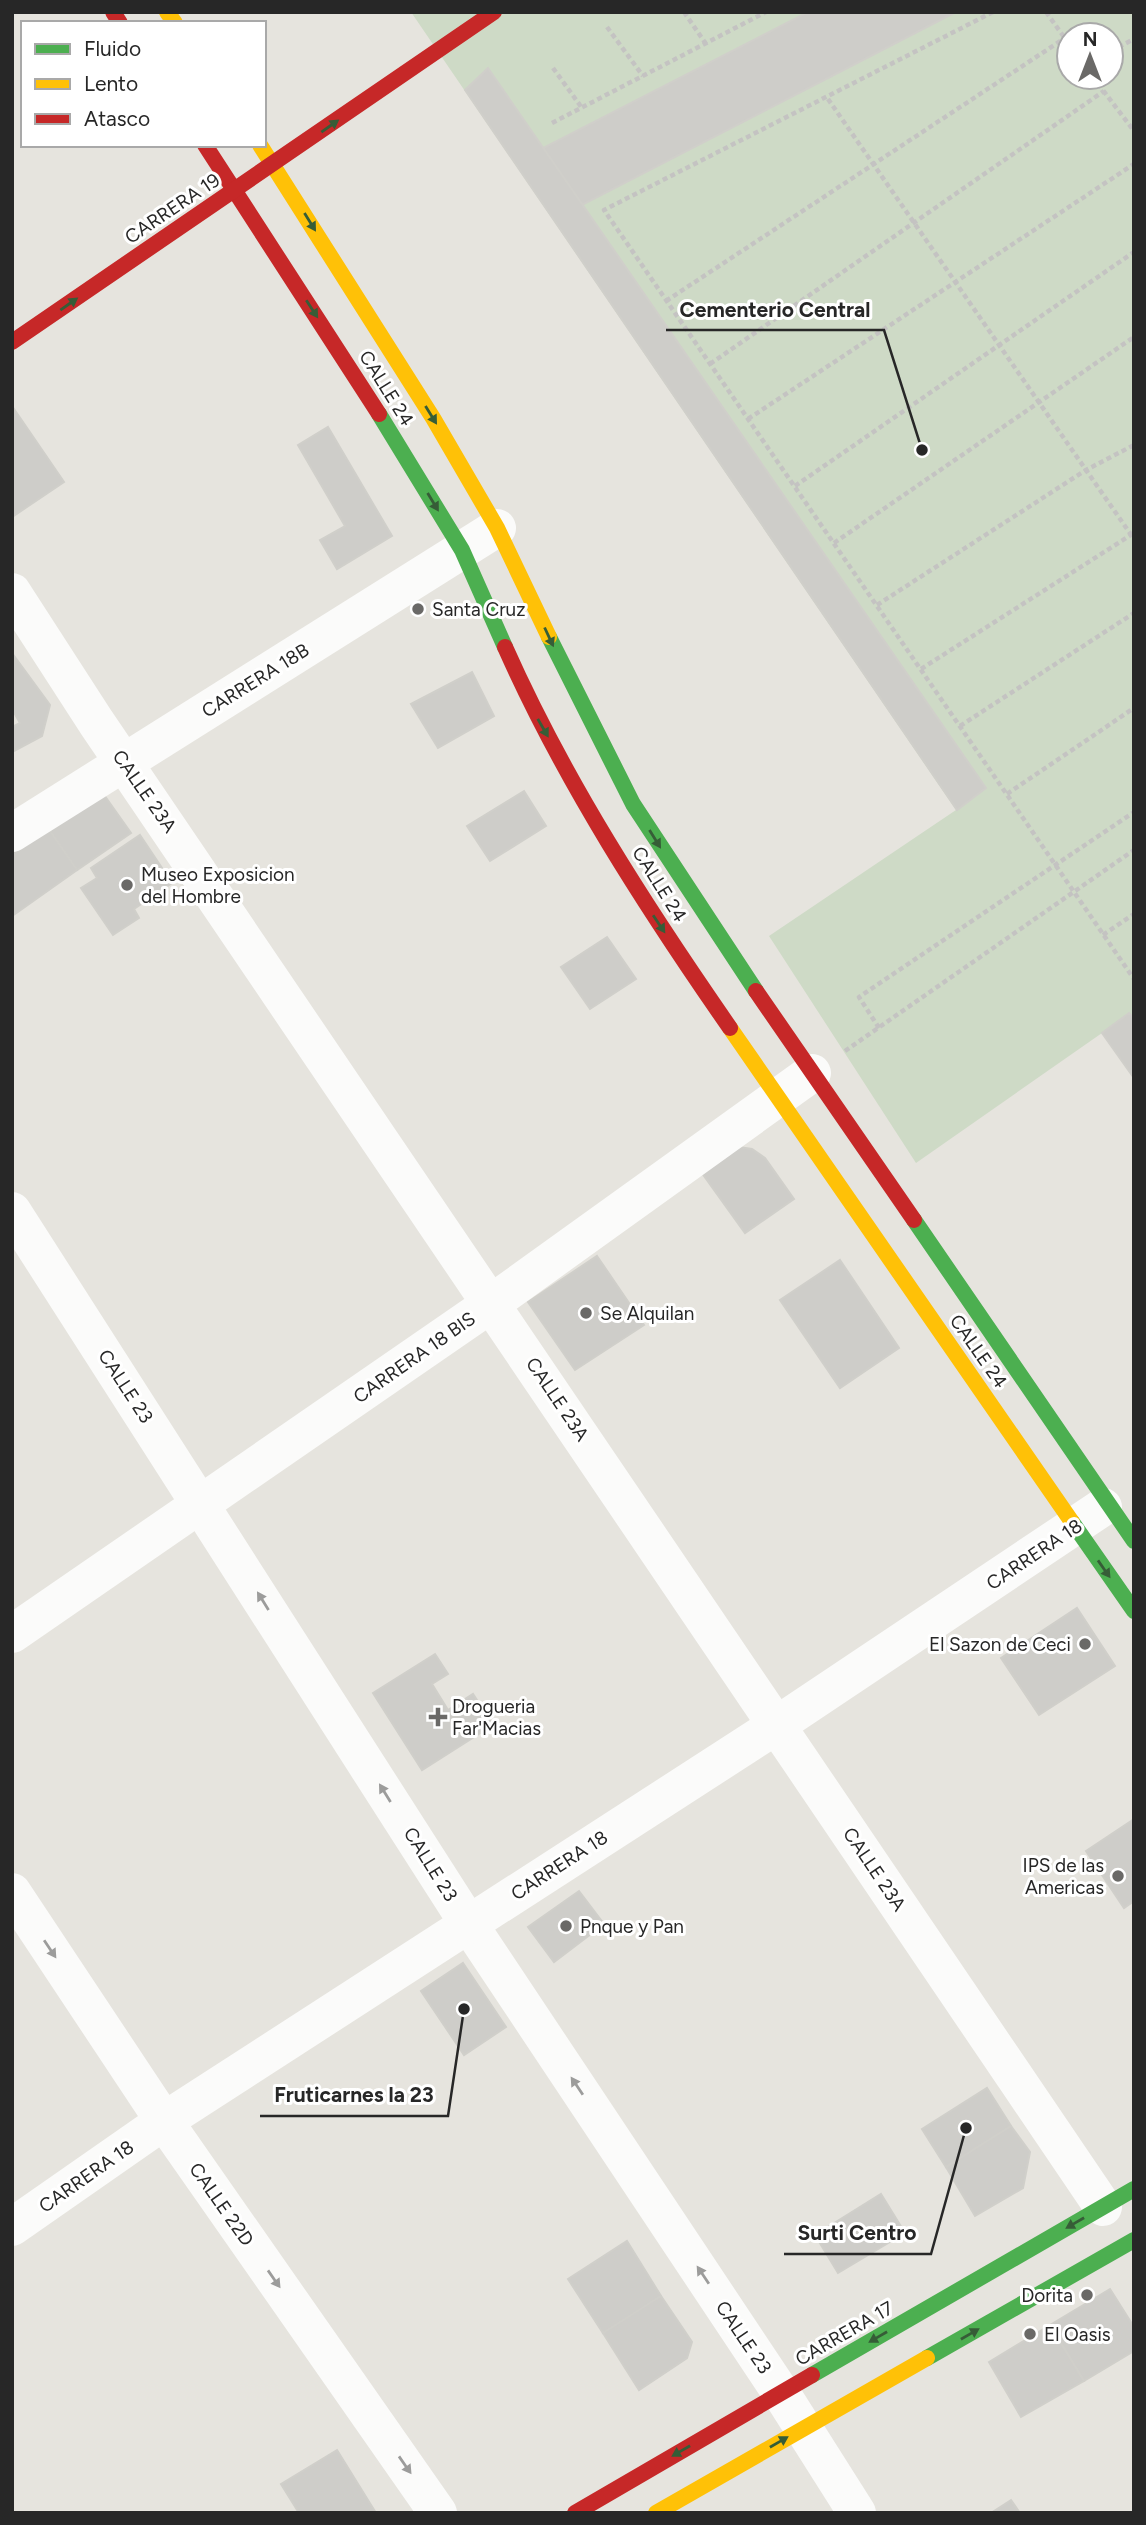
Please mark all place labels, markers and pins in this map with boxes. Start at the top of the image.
callout: Cementerio Central [666,288,884,330]
place label: Santa Cruz [432,598,526,621]
marker: Santa Cruz [410,601,426,617]
place label: Museo Exposicion del Hombre [141,863,295,908]
marker: Museo Exposicion del Hombre [119,877,135,893]
place label: Se Alquilan [600,1302,694,1325]
marker: Se Alquilan [578,1305,594,1321]
place label: El Sazon de Ceci [929,1633,1071,1656]
marker: El Sazon de Ceci [1077,1636,1093,1652]
place label: Drogueria Far'Macias [452,1695,541,1740]
marker: Drogueria Far'Macias [430,1709,446,1725]
place label: IPS de las Americas [1023,1854,1104,1899]
marker: IPS de las Americas [1110,1868,1126,1884]
place label: Pnque y Pan [580,1915,684,1938]
marker: Pnque y Pan [558,1918,574,1934]
callout: Fruticarnes la 23 [260,2074,448,2116]
callout: Surti Centro [784,2212,931,2254]
place label: Dorita [1021,2284,1073,2307]
marker: Dorita [1079,2287,1095,2303]
place label: El Oasis [1044,2323,1111,2346]
marker: El Oasis [1022,2326,1038,2342]

